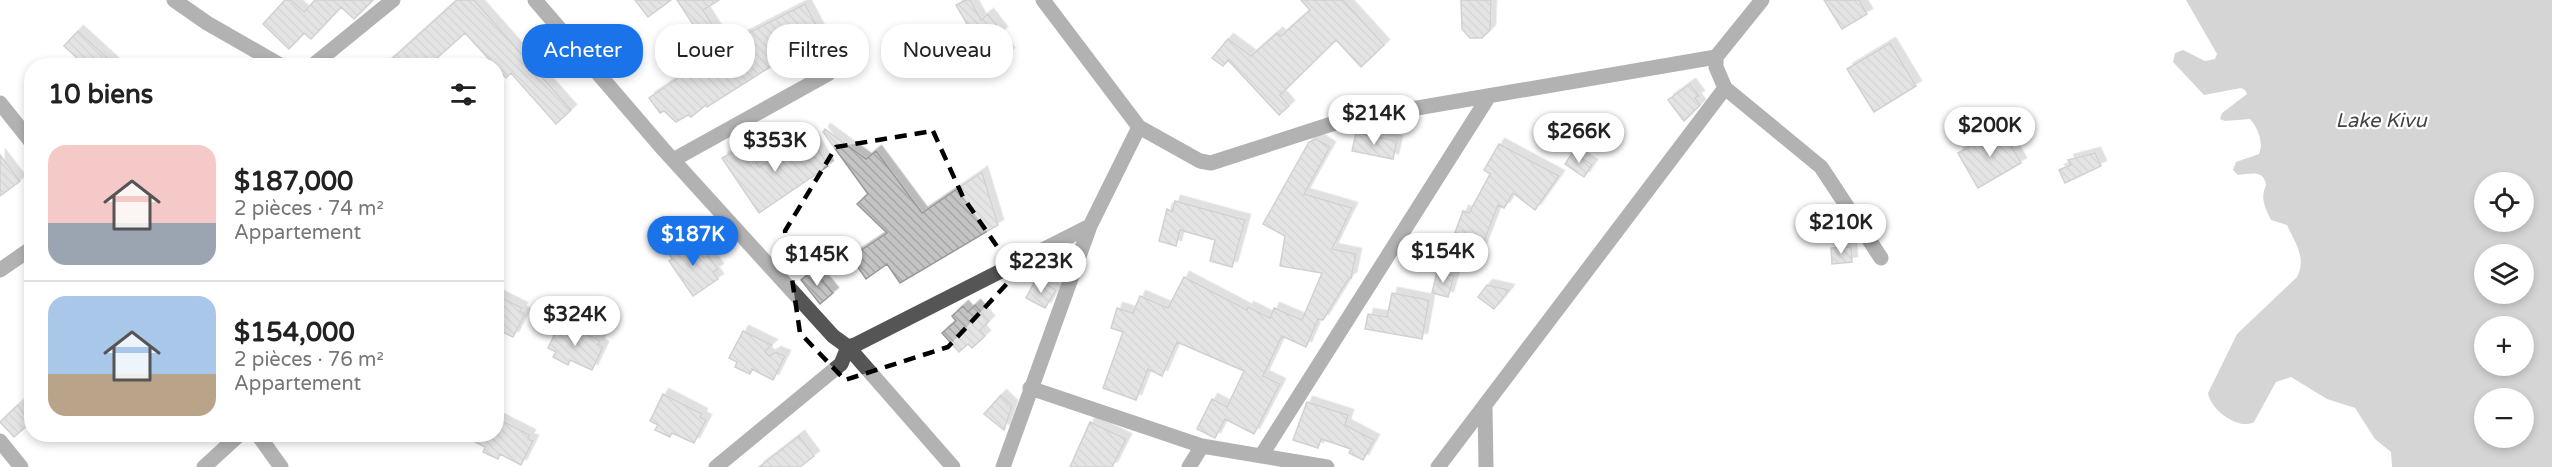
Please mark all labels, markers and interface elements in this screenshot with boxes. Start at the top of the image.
chip: Acheter [522,24,643,78]
chip: Louer [655,24,755,78]
chip: Filtres [767,24,869,78]
chip: Nouveau [881,24,1013,78]
icon: filters [447,78,480,111]
text: 10 biens [48,79,153,110]
pin: $214K [1332,95,1416,146]
text: $214K [1342,102,1406,126]
pin: $200K [1948,107,2032,158]
water label: Lake Kivu [2335,109,2428,133]
pin: $266K [1537,113,1621,164]
text: $200K [1958,114,2022,138]
text: $266K [1547,120,1611,144]
pin: $353K [733,122,817,173]
text: $353K [743,129,807,153]
text: $187,000 [234,166,353,197]
icon: home [96,169,168,241]
map controls [2474,172,2534,448]
button: locate [2474,172,2534,232]
text: 2 pièces · 74 m² [234,197,384,221]
pin: $210K [1799,204,1883,255]
text: $210K [1809,211,1873,235]
pin: $187K [651,216,735,267]
text: Appartement [234,221,361,245]
text: $187K [661,223,725,247]
pin: $154K [1401,233,1485,284]
pin: $145K [775,236,859,287]
text: $154K [1411,240,1475,264]
text: $145K [785,243,849,267]
pin: $223K [999,243,1083,294]
button: layers [2474,244,2534,304]
text: $223K [1009,250,1073,274]
pin: $324K [533,296,617,347]
text: $324K [543,303,607,327]
button: + [2474,316,2534,376]
text: $154,000 [234,317,355,348]
icon: home [96,320,168,392]
text: 2 pièces · 76 m² [234,348,384,372]
text: Appartement [234,372,361,396]
button: − [2474,388,2534,448]

